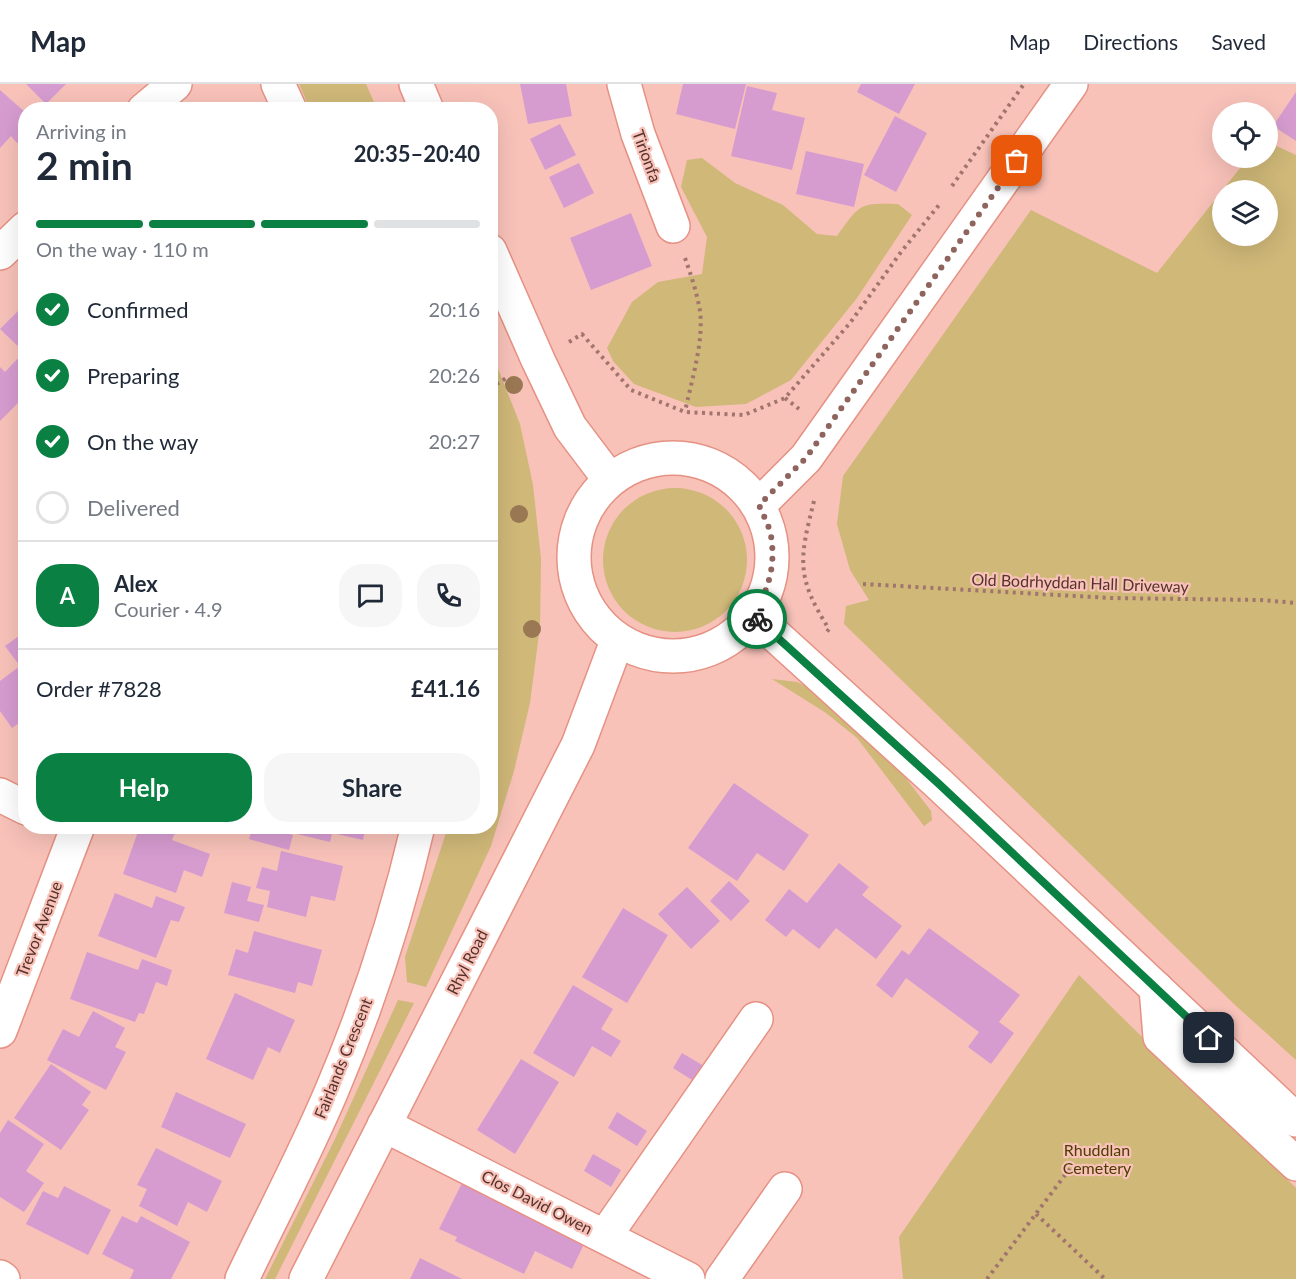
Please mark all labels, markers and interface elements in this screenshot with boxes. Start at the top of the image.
text: Map [30,24,86,58]
text: Map [1009,29,1050,54]
text: Directions [1083,29,1178,54]
text: Saved [1211,29,1266,54]
map controls [1212,102,1278,246]
button: locate [1212,102,1278,168]
text: Arriving in [36,119,127,143]
street label: Tirionfa [629,127,666,185]
pin [991,135,1042,186]
text: 20:35–20:40 [354,140,480,167]
text: 2 min [36,142,133,188]
icon: bag [1000,144,1033,177]
button: layers [1212,180,1278,246]
text: On the way · 110 m [36,237,209,261]
icon: check [36,293,69,326]
text: Confirmed [87,296,189,323]
text: 20:16 [429,297,480,321]
icon: check [36,359,69,392]
text: Preparing [87,362,179,389]
text: 20:26 [429,363,480,387]
icon: check [36,425,69,458]
text: On the way [87,428,198,455]
text: 20:27 [429,429,480,453]
text: Delivered [87,494,180,521]
button: chat [339,564,402,627]
button: phone [417,564,480,627]
street label: Old Bodrhyddan Hall Driveway [971,569,1190,596]
text: Alex [114,570,158,597]
text: A [60,582,75,609]
courier [727,589,787,649]
text: Courier · 4.9 [114,597,223,621]
icon: bike [741,603,774,636]
text: Order #7828 [36,675,162,702]
text: £41.16 [411,675,480,702]
button: Help [36,753,252,822]
button: Share [264,753,480,822]
street label: Trevor Avenue [12,878,65,979]
street label: Rhyl Road [442,926,491,997]
street label: Fairlands Crescent [310,995,375,1121]
pin [1183,1012,1234,1063]
icon: home [1192,1021,1225,1054]
park label: Rhuddlan Cemetery [1063,1140,1132,1177]
street label: Clos David Owen [479,1165,596,1238]

